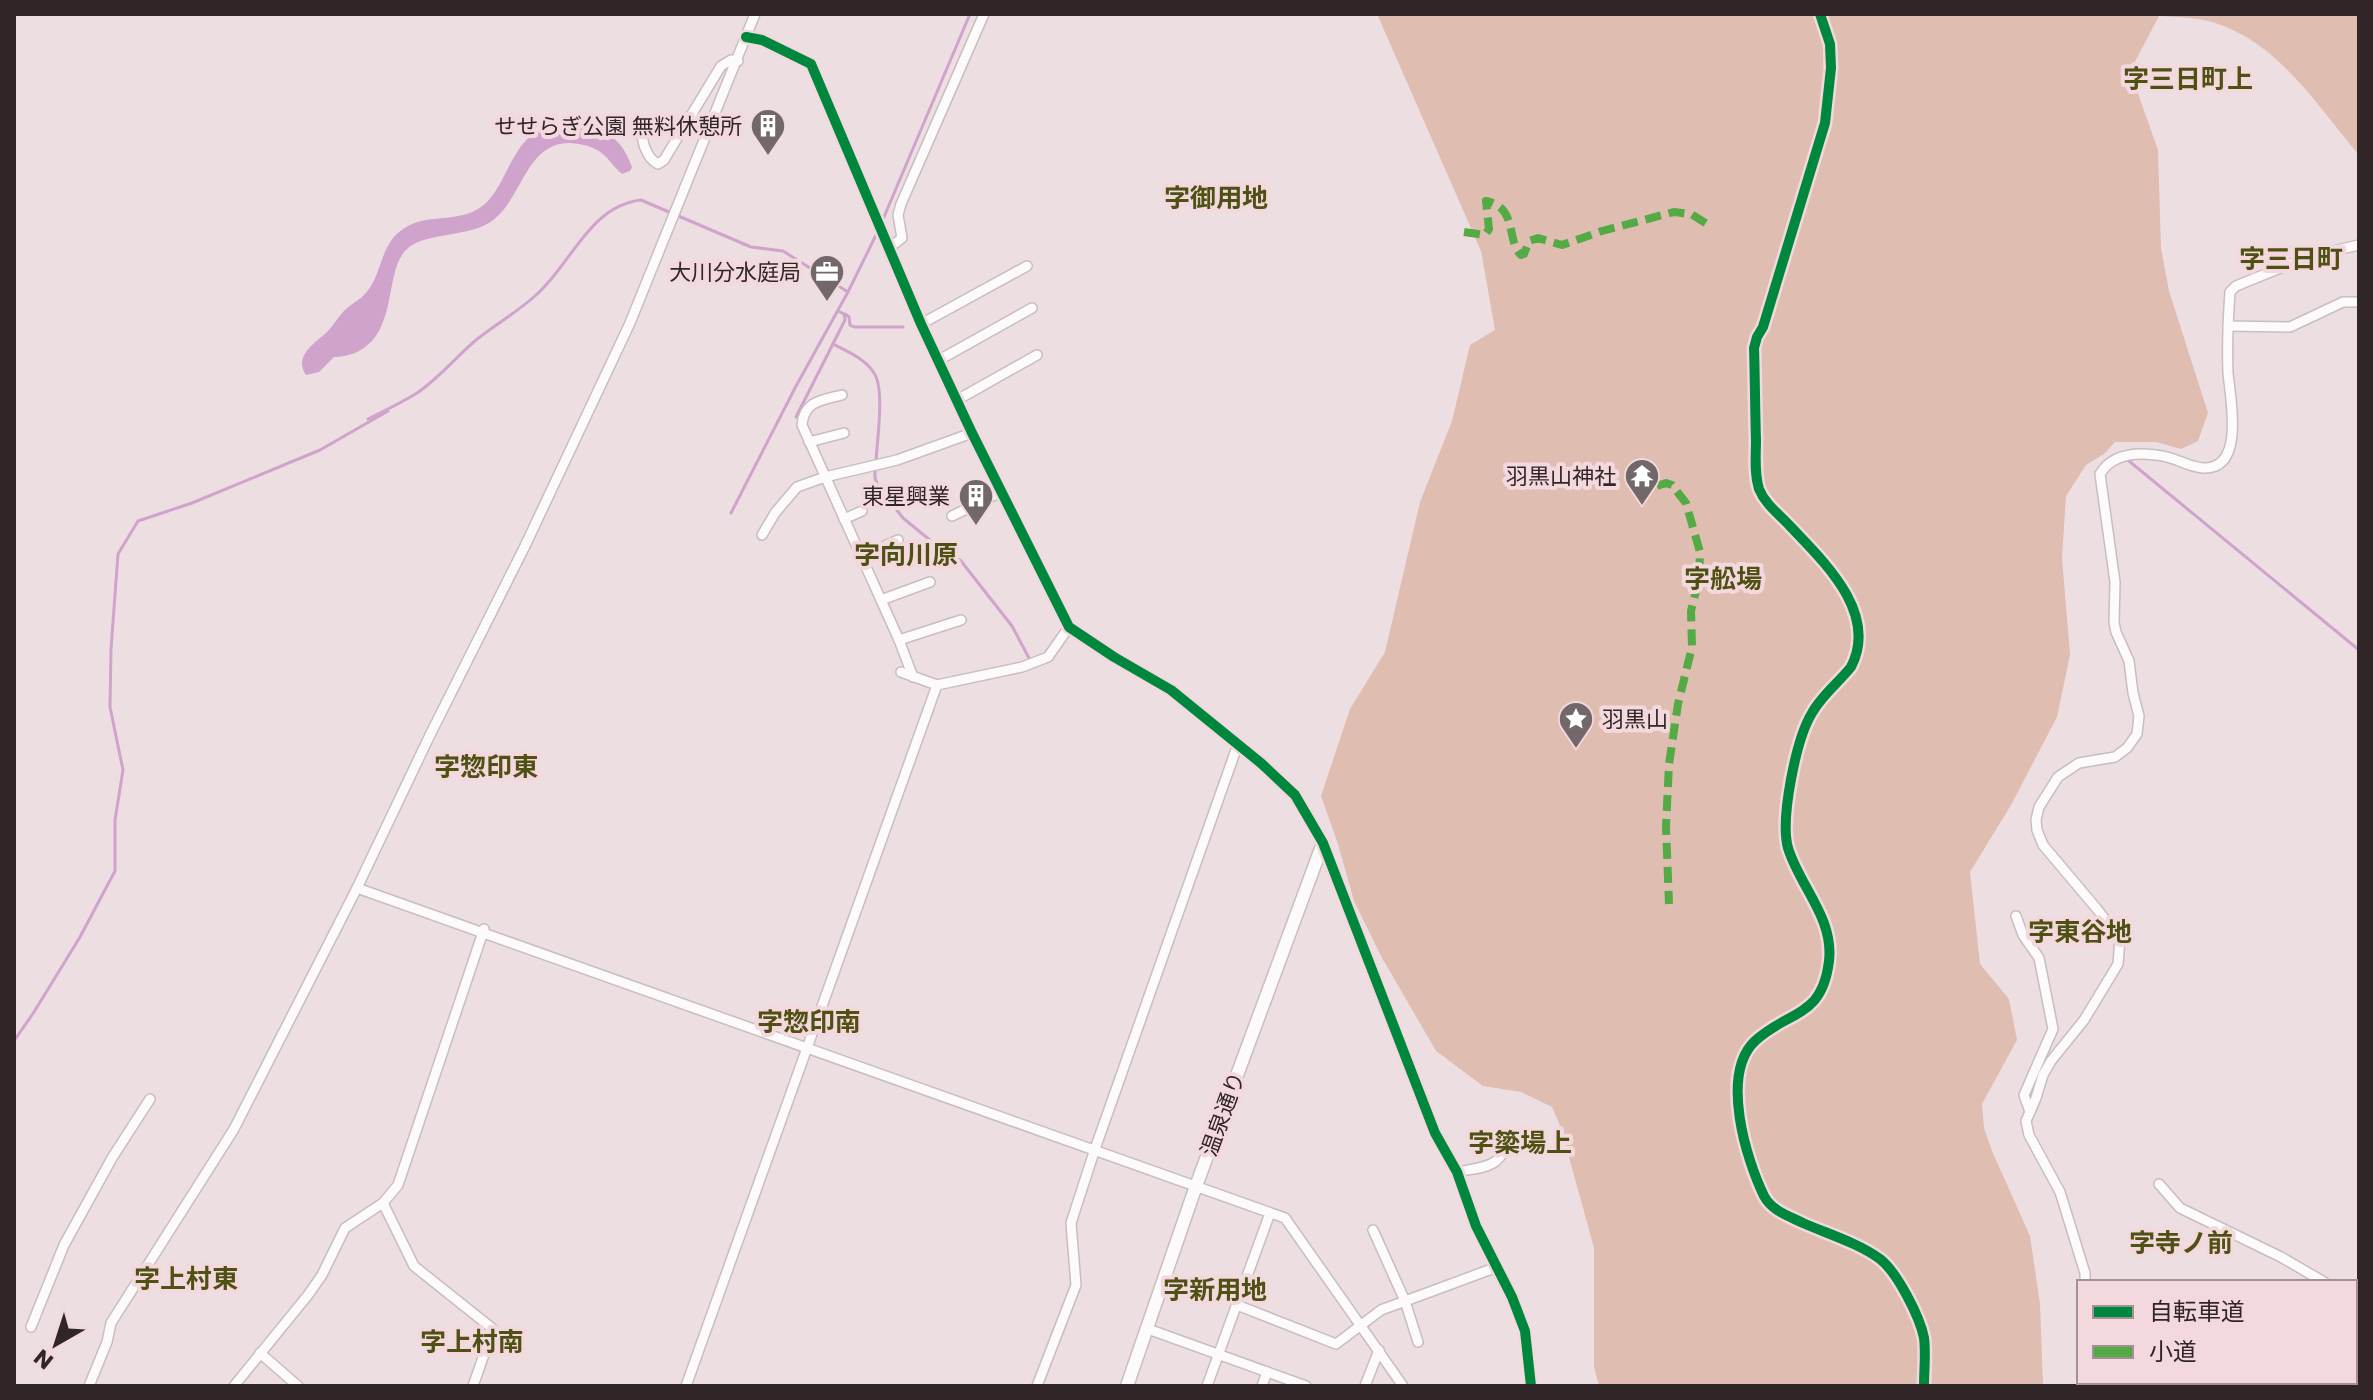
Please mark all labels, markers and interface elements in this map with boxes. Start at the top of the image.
district label: 字三日町上 [2123,61,2253,97]
building icon: せせらぎ公園 無料休憩所 [749,107,787,157]
place label: せせらぎ公園 無料休憩所 [494,111,742,142]
district label: 字御用地 [1164,180,1268,216]
district label: 字三日町 [2239,241,2343,277]
office icon: 大川分水庭局 [808,253,846,303]
place label: 大川分水庭局 [669,257,801,288]
temple icon: 羽黒山神社 [1623,457,1661,507]
place label: 羽黒山神社 [1506,461,1616,492]
building icon: 東星興業 [957,477,995,527]
place label: 東星興業 [862,481,950,512]
district label: 字向川原 [854,537,958,573]
district label: 字舩場 [1684,561,1762,597]
place icon: 羽黒山 [1557,700,1595,750]
place label: 羽黒山 [1602,704,1668,735]
district label: 字惣印東 [434,749,538,785]
district label: 字東谷地 [2028,914,2132,950]
district label: 字惣印南 [757,1004,861,1040]
street label: 温泉通り [1193,1067,1253,1161]
district label: 字簗場上 [1468,1125,1572,1161]
district label: 字寺ノ前 [2129,1225,2233,1261]
district label: 字上村東 [134,1261,238,1297]
district label: 字新用地 [1163,1272,1267,1308]
legend [2077,1280,2357,1384]
text: 自転車道 [2149,1295,2245,1328]
north arrow [16,1304,96,1384]
district label: 字上村南 [420,1324,524,1360]
text: 小道 [2149,1335,2197,1368]
text: N [28,1342,60,1376]

